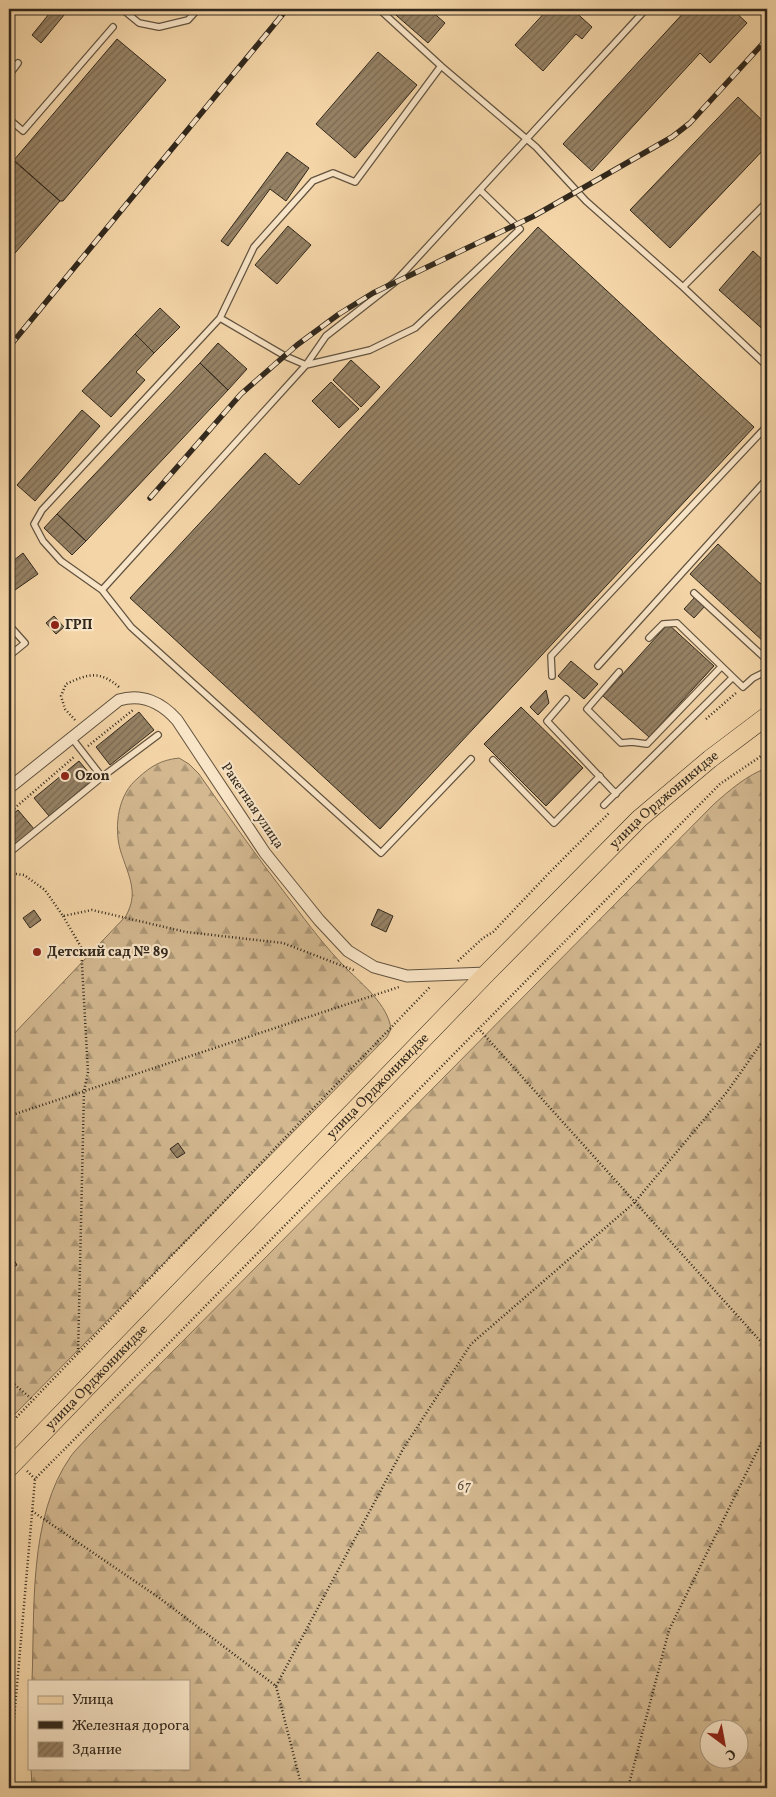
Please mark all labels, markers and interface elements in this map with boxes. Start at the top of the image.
place label: ГРП [65,616,93,635]
marker: ГРП [49,619,61,631]
street label: улица Орджоникидзе [605,746,723,853]
street label: Ракетная улица [216,759,288,853]
place label: Ozon [75,767,110,786]
marker: Ozon [59,770,71,782]
place label: Детский сад № 89 [47,943,168,962]
marker: Детский сад № 89 [31,946,43,958]
street label: улица Орджоникидзе [322,1029,434,1143]
street label: улица Орджоникидзе [41,1320,152,1434]
park label: 67 [457,1477,472,1496]
legend [28,1680,190,1770]
text: Улица [72,1690,114,1711]
text: Железная дорога [72,1716,189,1737]
north arrow [698,1720,748,1770]
text: Здание [72,1740,122,1761]
text: С [721,1743,739,1764]

